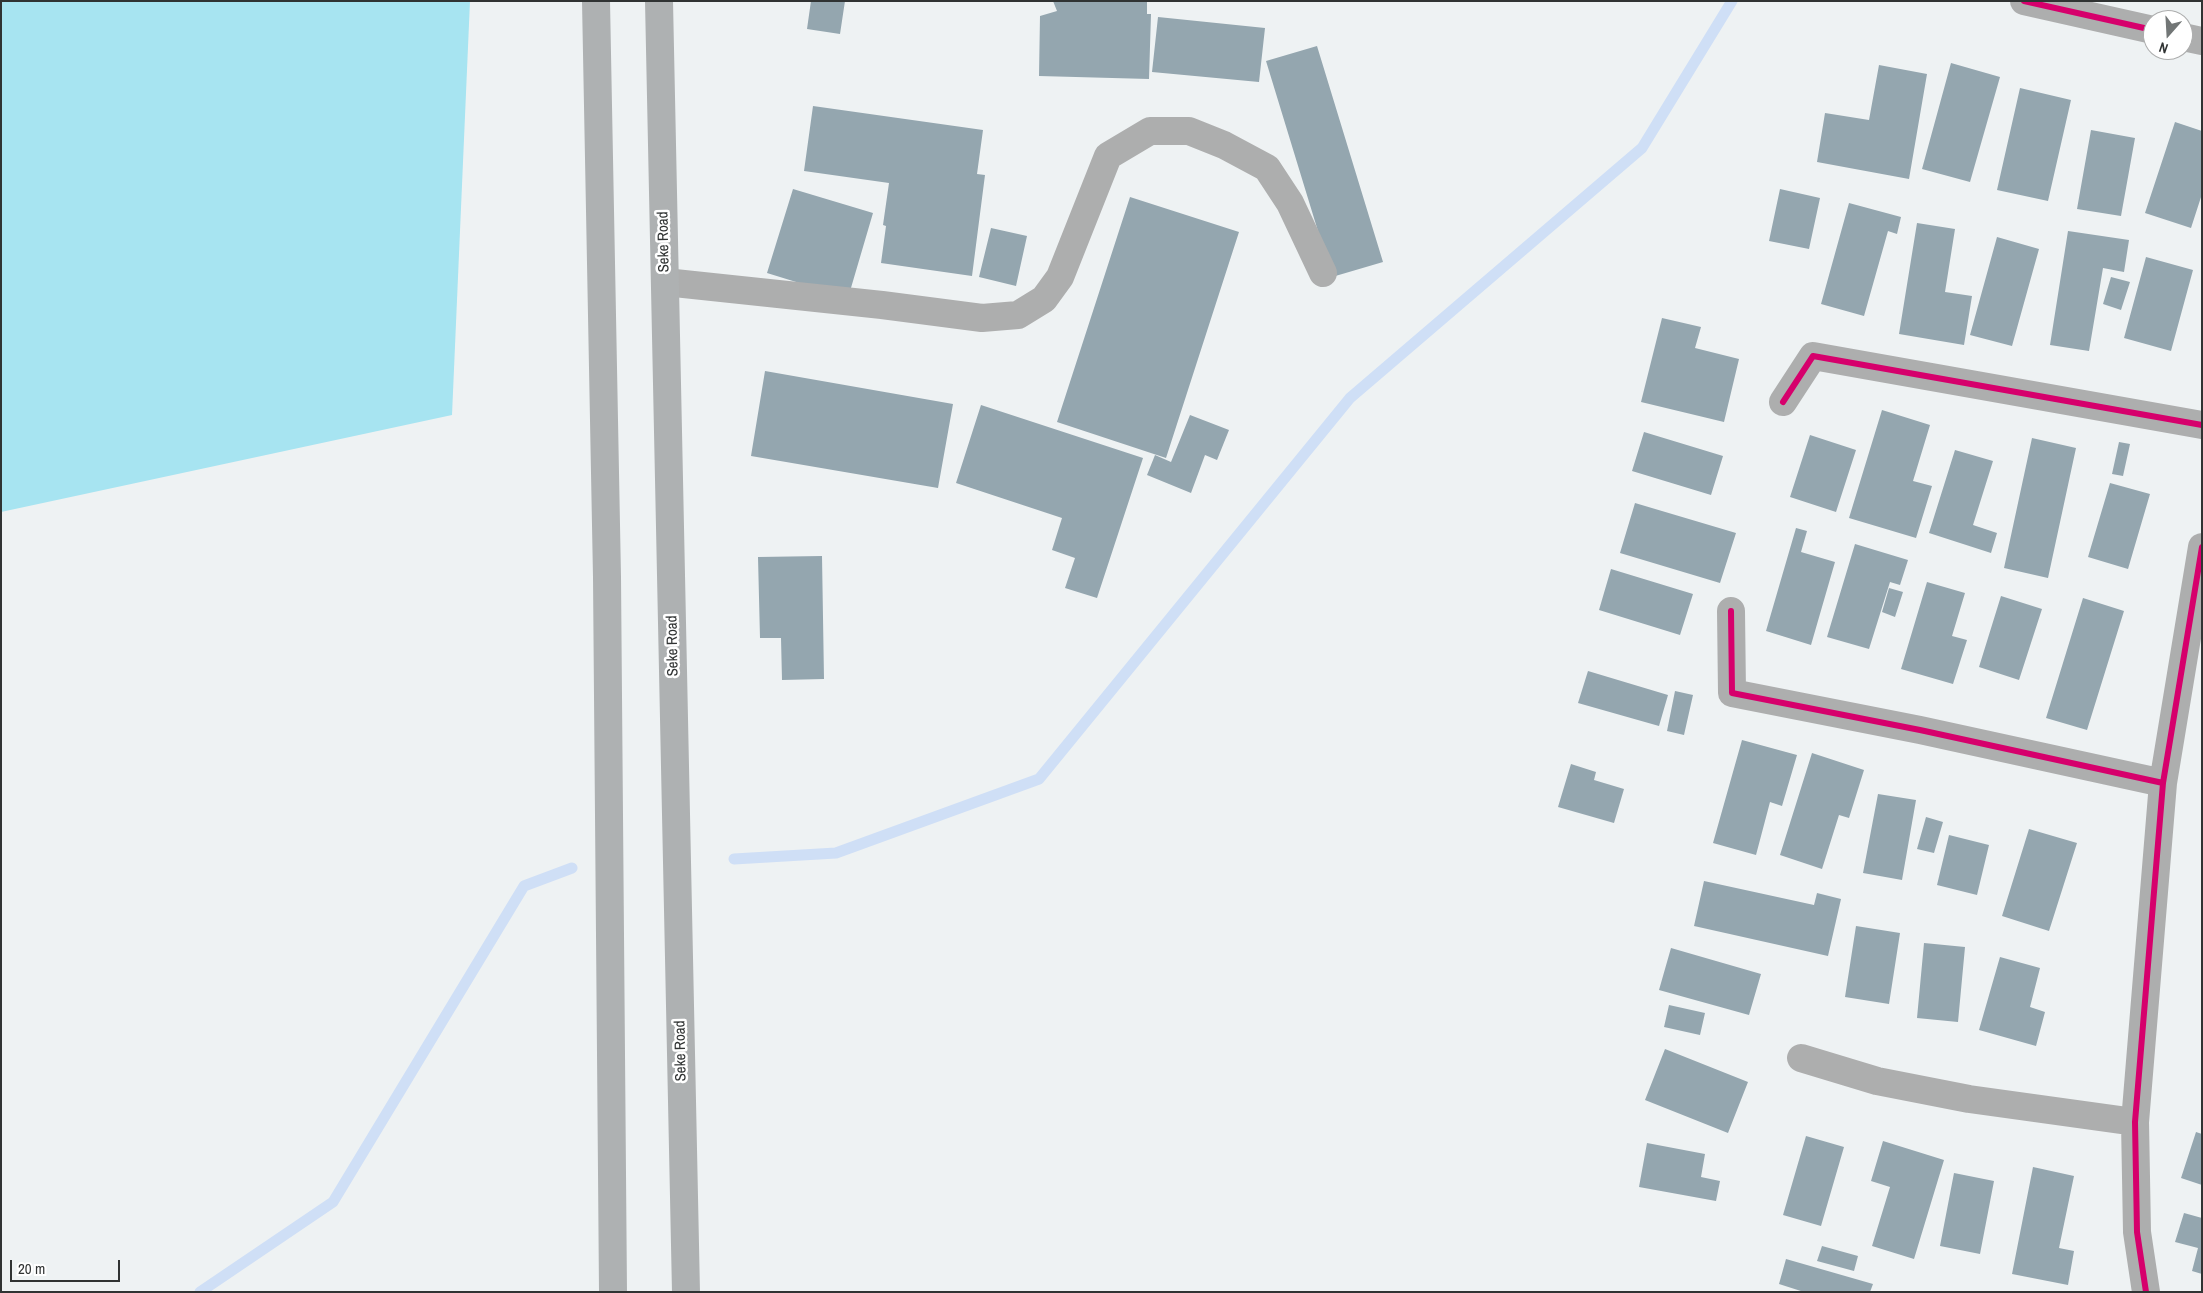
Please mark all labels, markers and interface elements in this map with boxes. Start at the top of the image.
north arrow [2143,10,2193,60]
text: N [2157,38,2170,58]
street label: Seke Road [654,211,674,273]
street label: Seke Road [663,615,683,677]
street label: Seke Road [671,1020,691,1082]
scale bar [12,1250,122,1282]
text: 20 m [18,1258,45,1279]

